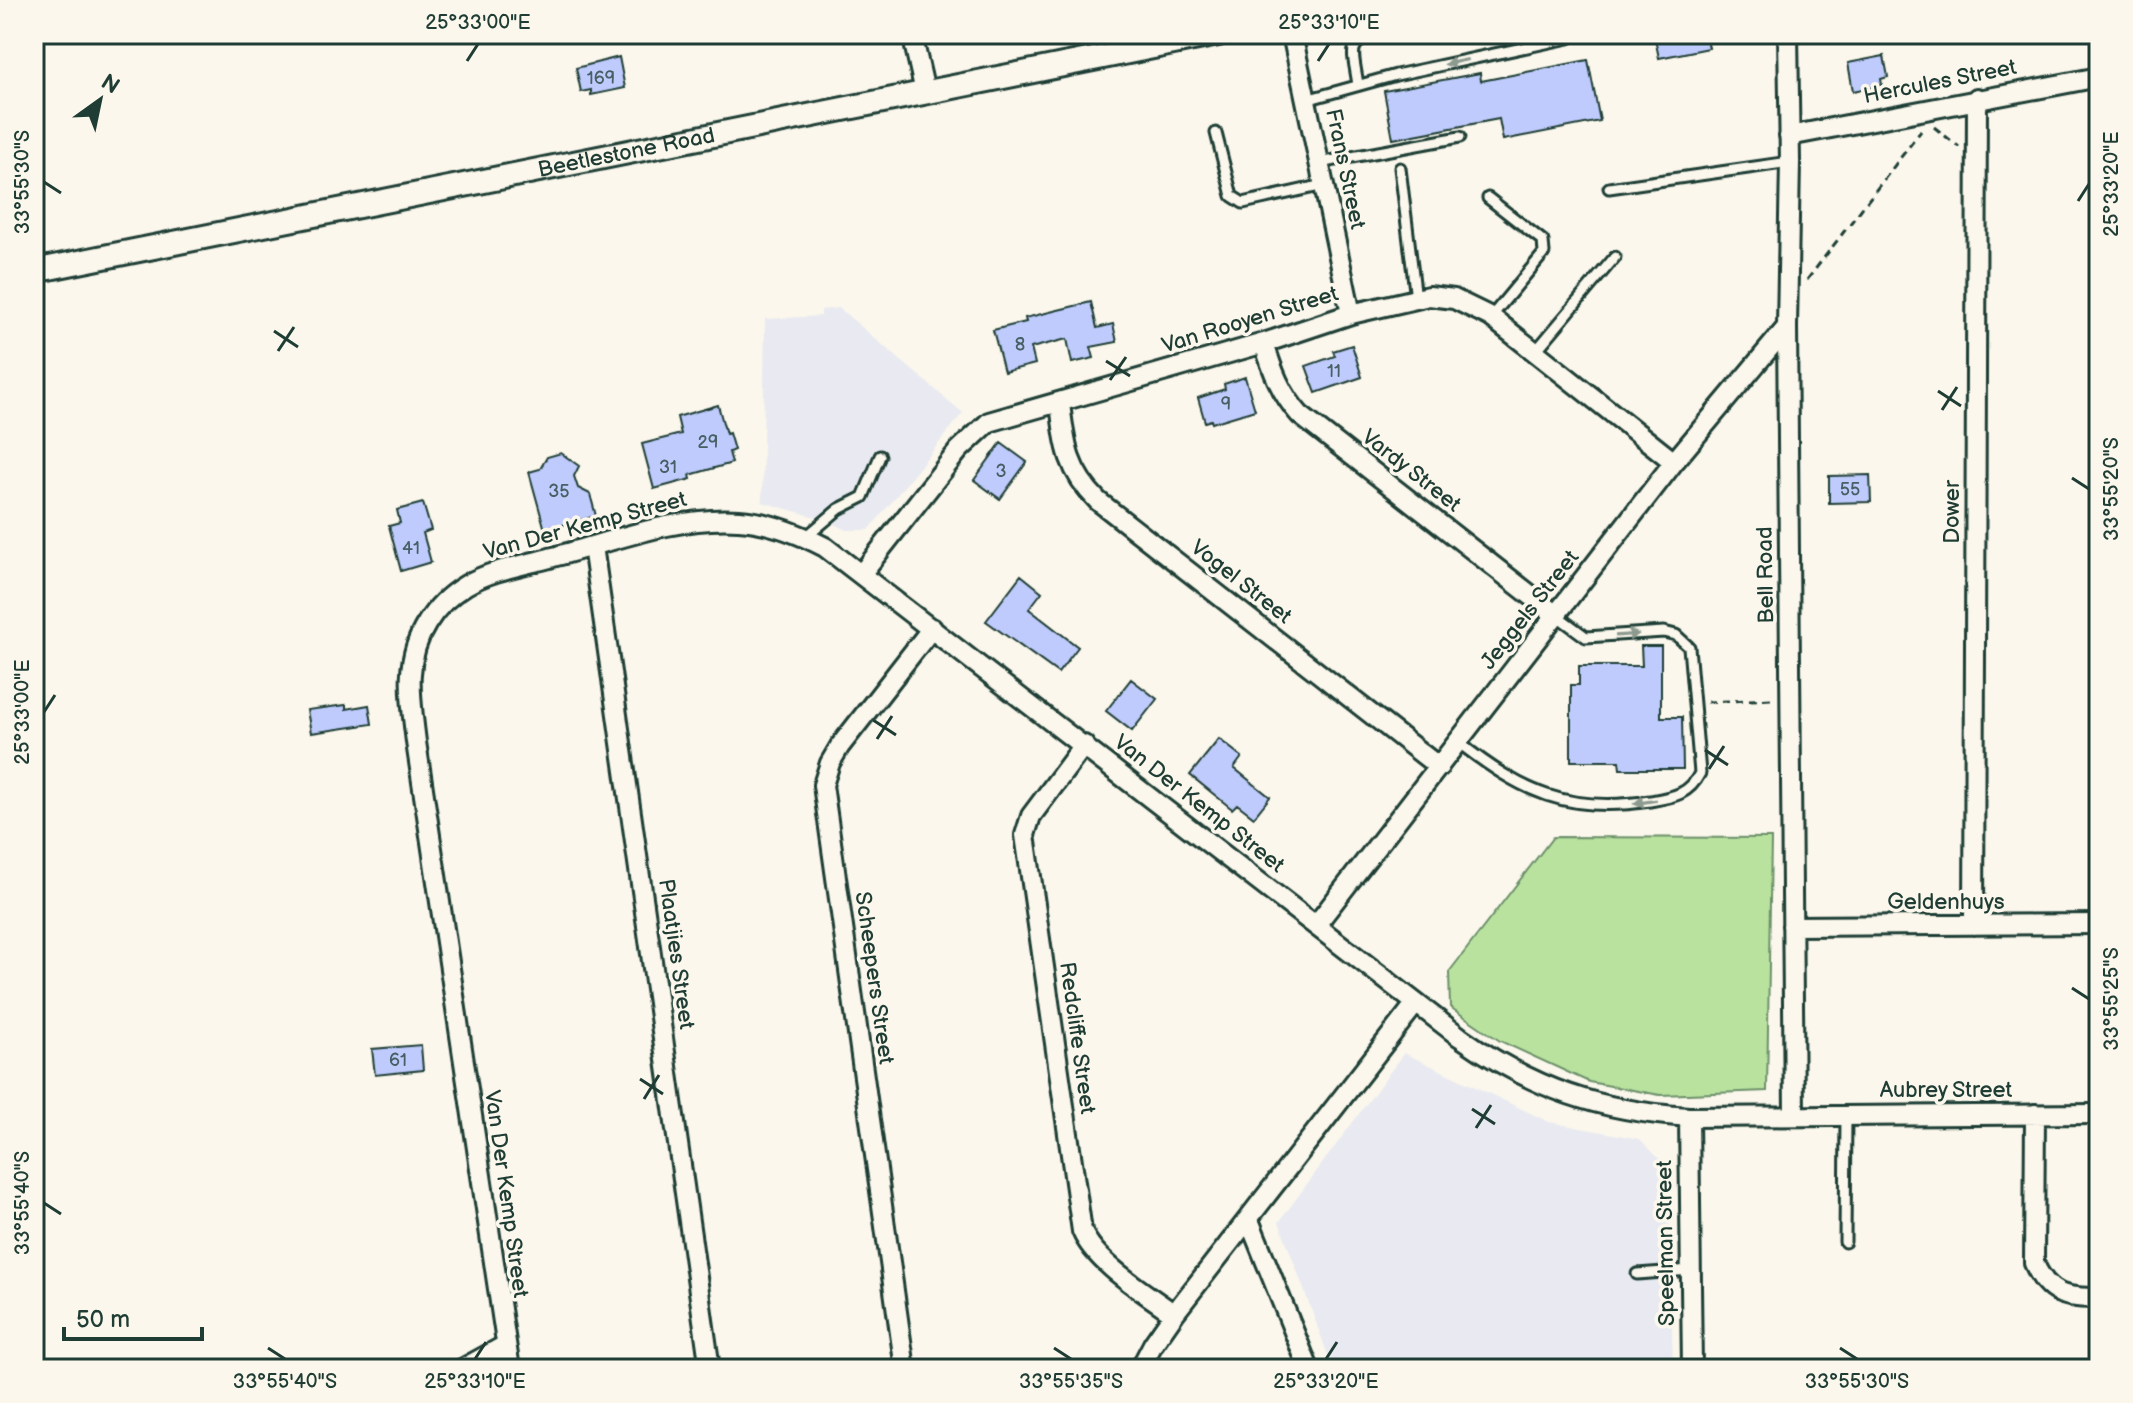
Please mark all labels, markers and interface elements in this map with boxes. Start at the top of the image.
text: 25°33'00"E [425,11,531,35]
text: 25°33'10"E [1278,11,1380,35]
street label: Hercules Street [1861,54,2019,110]
one-way arrow [1443,56,1468,69]
north arrow [60,60,140,140]
house number: 169 [587,68,615,89]
text: N [96,69,124,100]
street label: Frans Street [1319,106,1371,232]
street label: Beetlestone Road [535,122,717,183]
text: 33°55'30"S [11,130,35,234]
text: 25°33'20"E [2100,131,2124,237]
street label: Van Rooyen Street [1159,280,1342,360]
house number: 8 [1015,334,1025,355]
house number: 11 [1327,361,1341,382]
house number: 9 [1221,394,1231,415]
street label: Vardy Street [1356,424,1466,518]
house number: 29 [697,432,719,453]
text: 33°55'20"S [2100,437,2124,541]
house number: 31 [659,457,677,478]
house number: 3 [995,461,1007,482]
house number: 55 [1840,479,1860,500]
street label: Dower [1939,479,1966,544]
house number: 35 [548,481,570,502]
street label: Van Der Kemp Street [480,486,690,566]
street label: Bell Road [1752,526,1780,624]
street label: Vogel Street [1185,534,1297,630]
house number: 41 [402,538,420,559]
street label: Jeggels Street [1475,545,1585,675]
one-way arrow [1615,628,1640,641]
text: 25°33'00"E [11,659,35,765]
street label: Van Der Kemp Street [1108,729,1290,879]
one-way arrow [1632,796,1657,809]
street label: Plaatjies Street [652,877,700,1031]
street label: Geldenhuys [1887,889,2005,916]
street label: Scheepers Street [849,890,899,1066]
text: 33°55'25"S [2100,947,2124,1051]
street label: Redcliffe Street [1053,960,1101,1116]
house number: 61 [389,1050,407,1071]
street label: Aubrey Street [1880,1077,2013,1104]
street label: Van Der Kemp Street [478,1089,534,1300]
text: 33°55'40"S [11,1151,35,1255]
street label: Speelman Street [1651,1160,1681,1326]
scale bar [64,1291,202,1341]
text: 50 m [76,1305,130,1334]
text: 33°55'40"S [233,1370,337,1394]
text: 25°33'10"E [424,1370,526,1394]
text: 33°55'35"S [1019,1370,1123,1394]
text: 25°33'20"E [1273,1370,1379,1394]
text: 33°55'30"S [1805,1370,1909,1394]

